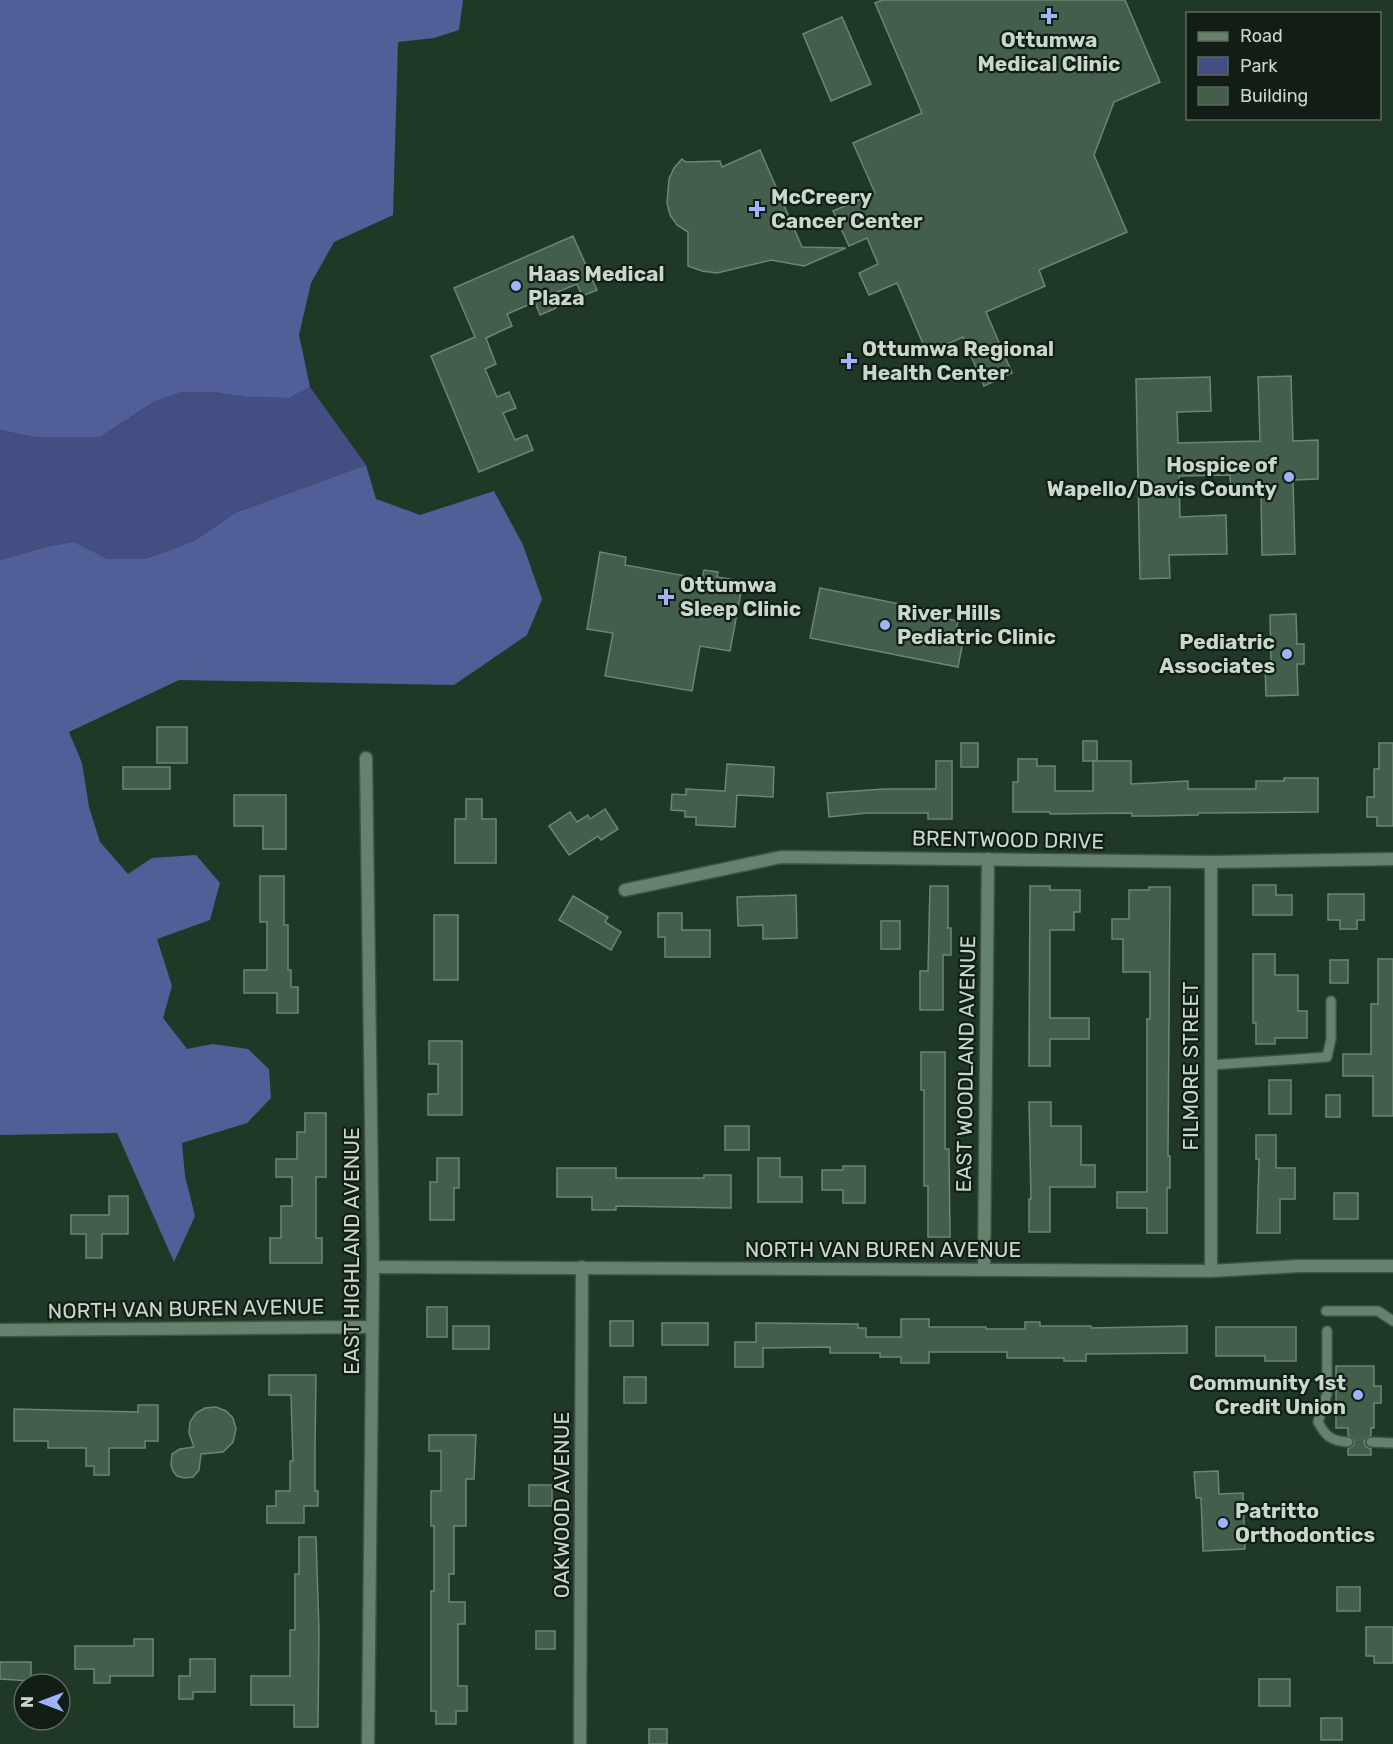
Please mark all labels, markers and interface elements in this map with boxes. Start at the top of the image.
marker: Ottumwa Medical Clinic [1040,7,1058,25]
legend [1186,12,1381,120]
text: Road [1240,25,1283,47]
place label: Ottumwa Medical Clinic [977,27,1121,76]
text: Park [1240,55,1278,77]
text: Building [1240,85,1308,107]
place label: McCreery Cancer Center [771,184,923,233]
marker: McCreery Cancer Center [748,200,766,218]
place label: Haas Medical Plaza [528,261,664,310]
marker: Haas Medical Plaza [509,279,523,293]
place label: Ottumwa Regional Health Center [862,336,1054,385]
marker: Ottumwa Regional Health Center [840,352,858,370]
place label: Hospice of Wapello/Davis County [1047,452,1278,501]
marker: Hospice of Wapello/Davis County [1282,470,1296,484]
place label: Ottumwa Sleep Clinic [680,572,801,621]
marker: Ottumwa Sleep Clinic [657,588,675,606]
place label: River Hills Pediatric Clinic [897,600,1056,649]
marker: River Hills Pediatric Clinic [878,618,892,632]
place label: Pediatric Associates [1159,629,1275,678]
marker: Pediatric Associates [1280,647,1294,661]
street label: BRENTWOOD DRIVE [912,825,1104,854]
street label: EAST WOODLAND AVENUE [951,936,980,1192]
street label: FILMORE STREET [1178,982,1203,1150]
street label: EAST HIGHLAND AVENUE [339,1127,364,1375]
street label: NORTH VAN BUREN AVENUE [745,1237,1021,1262]
street label: NORTH VAN BUREN AVENUE [47,1294,325,1323]
place label: Community 1st Credit Union [1189,1370,1346,1419]
marker: Community 1st Credit Union [1351,1388,1365,1402]
street label: OAKWOOD AVENUE [549,1412,574,1598]
place label: Patritto Orthodontics [1235,1498,1375,1547]
marker: Patritto Orthodontics [1216,1516,1230,1530]
north arrow [12,1672,72,1732]
text: N [18,1696,37,1708]

